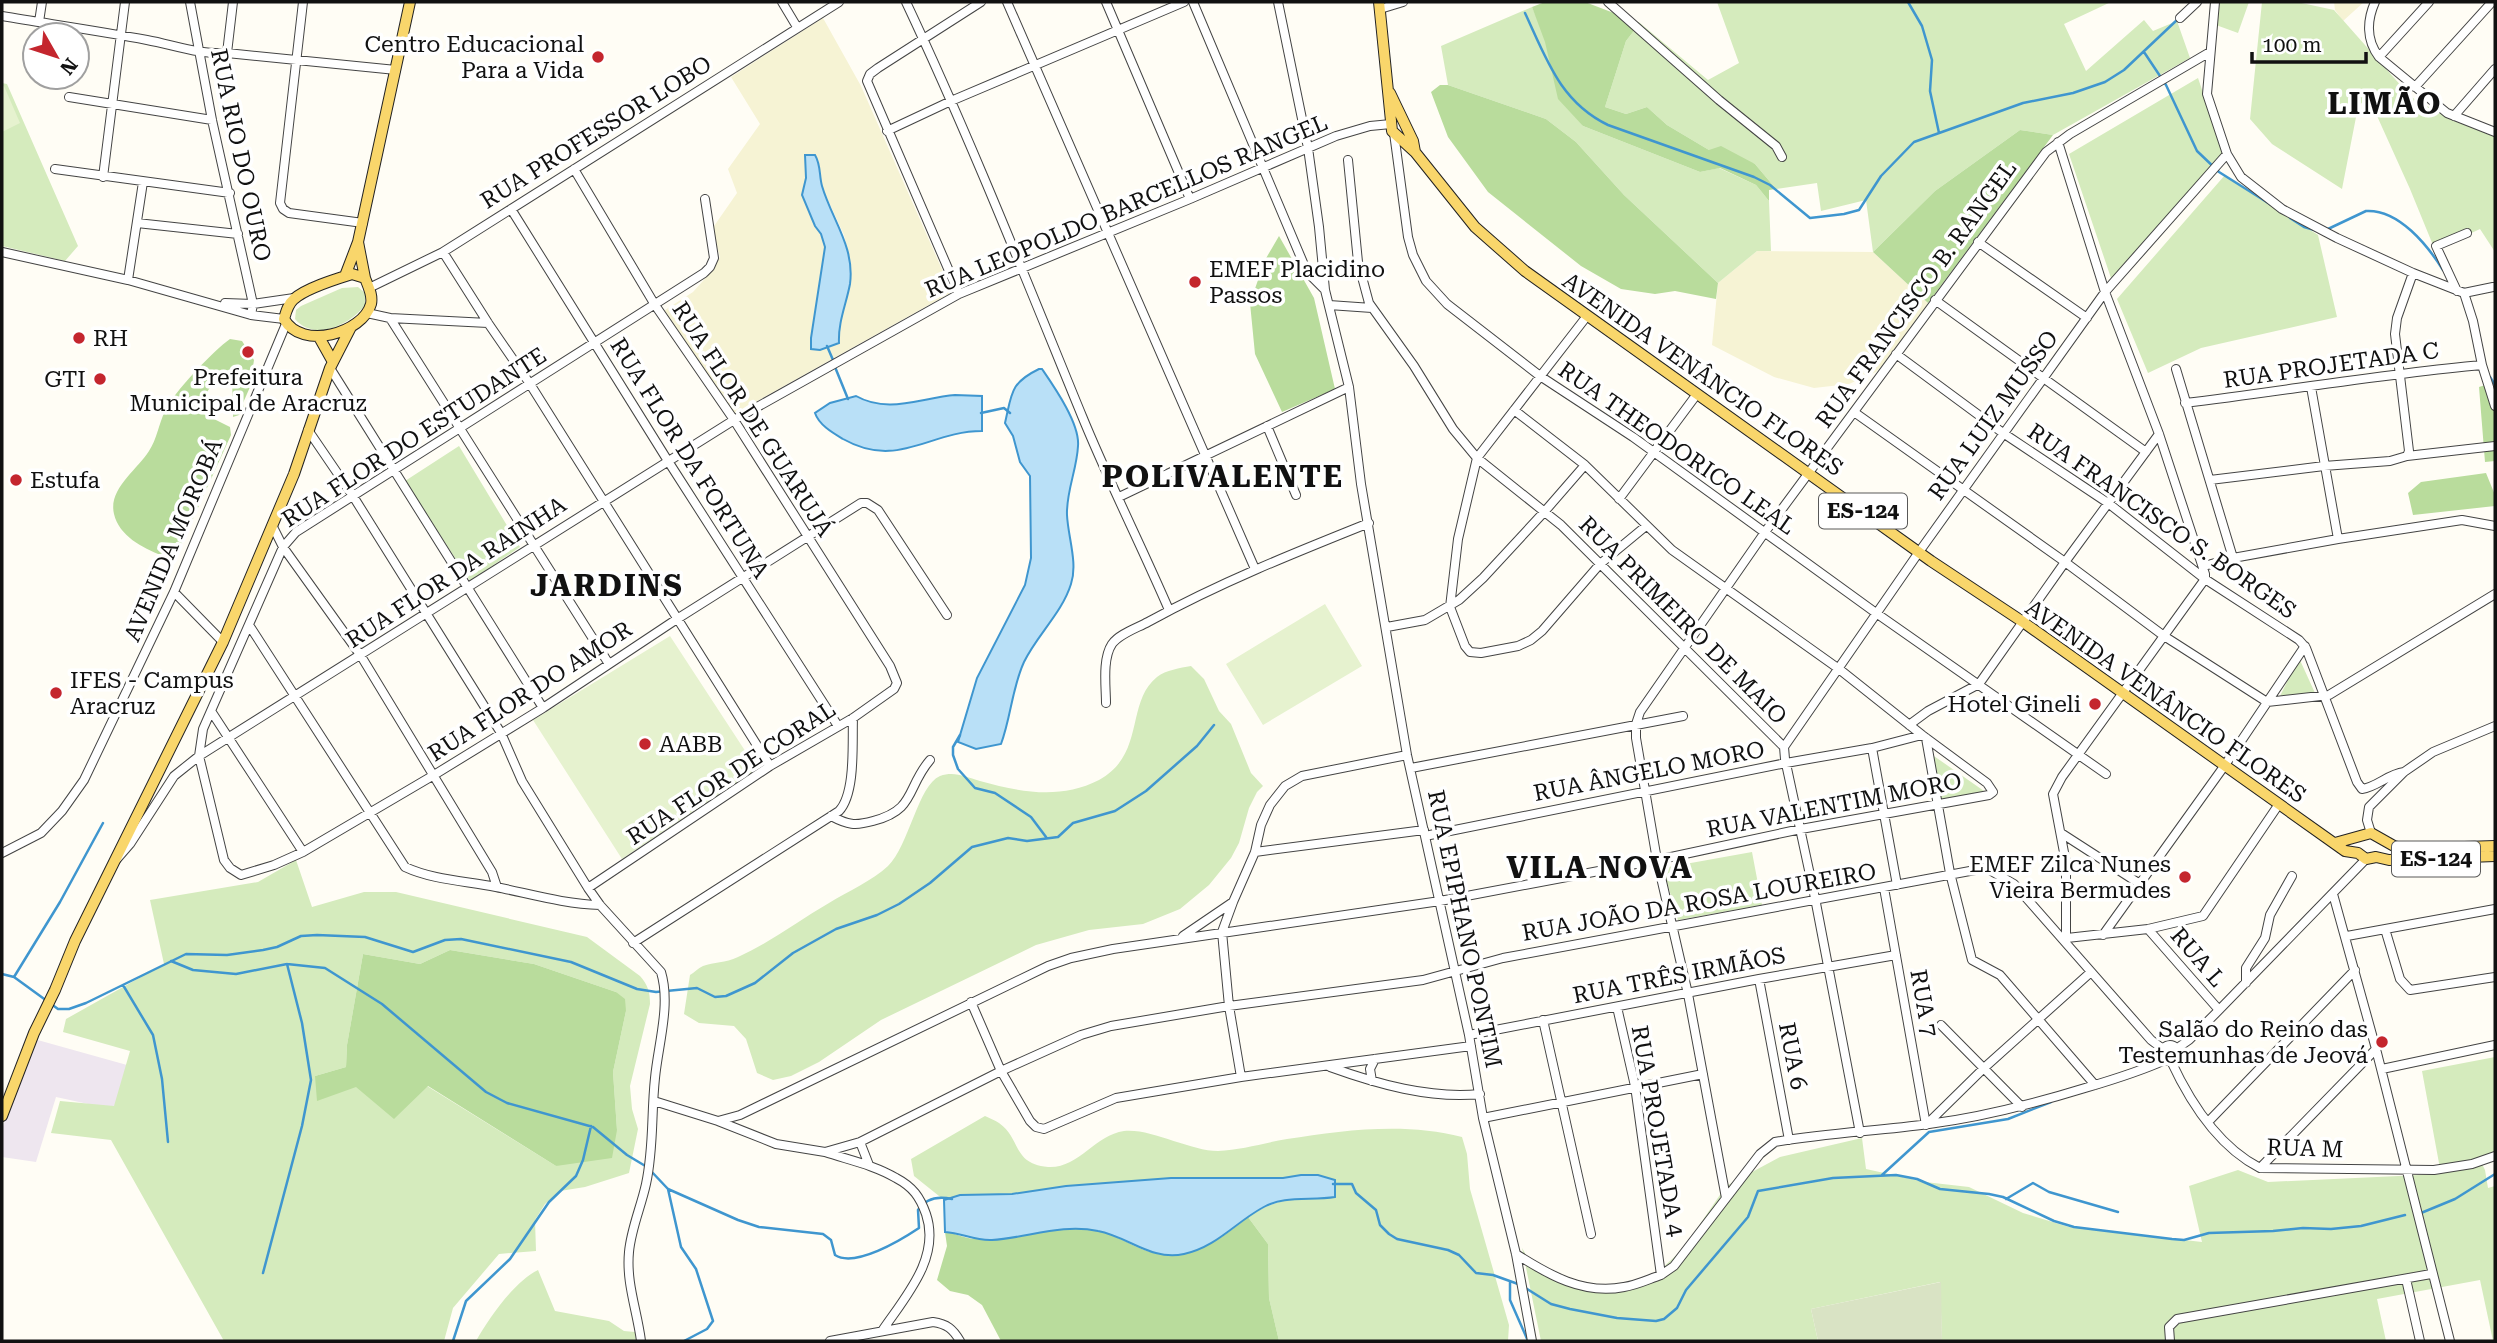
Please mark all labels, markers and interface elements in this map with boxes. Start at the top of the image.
north arrow [21,21,91,91]
scale bar [2252,21,2366,65]
place label: Centro Educacional Para a Vida [364,31,585,84]
text: 100 m [2262,33,2322,57]
street label: RUA RIO DO OURO [205,46,276,264]
marker: Centro Educacional Para a Vida [590,49,606,65]
street label: RUA PROFESSOR LOBO [476,50,717,215]
text: N [55,53,82,80]
district label: LIMÃO [2327,85,2443,121]
street label: RUA LEOPOLDO BARCELLOS RANGEL [921,109,1331,304]
street label: RUA FRANCISCO B. RANGEL [1810,156,2022,433]
place label: EMEF Placidino Passos [1209,256,1385,309]
street label: AVENIDA VENÂNCIO FLORES [1557,267,1848,482]
marker: EMEF Placidino Passos [1187,274,1203,290]
street label: RUA FLOR DE GUARUJÁ [667,297,839,542]
place label: RH [93,325,128,352]
street label: RUA LUIZ MUSSO [1923,325,2064,505]
marker: RH [71,330,87,346]
street label: RUA FLOR DA FORTUNA [604,333,775,583]
street label: RUA PROJETADA C [2222,337,2441,394]
street label: RUA FLOR DO ESTUDANTE [277,342,552,533]
marker: Prefeitura Municipal de Aracruz [240,344,256,360]
street label: RUA THEODORICO LEAL [1553,356,1800,541]
place label: Prefeitura Municipal de Aracruz [130,364,367,417]
place label: GTI [44,366,86,393]
marker: GTI [92,371,108,387]
street label: RUA FRANCISCO S. BORGES [2022,418,2301,625]
street label: AVENIDA MOROBÁ [119,435,228,646]
district label: POLIVALENTE [1102,459,1344,494]
place label: Estufa [30,467,100,494]
marker: Estufa [8,472,24,488]
street label: RUA FLOR DA RAINHA [341,491,571,654]
road number: ES-124 [1819,494,1907,528]
street label: RUA PRIMEIRO DE MAIO [1573,511,1792,730]
district label: JARDINS [530,568,684,603]
street label: AVENIDA VENÂNCIO FLORES [2020,594,2311,809]
street label: RUA FLOR DO AMOR [423,615,637,767]
place label: IFES - Campus Aracruz [70,667,234,720]
marker: IFES - Campus Aracruz [48,685,64,701]
place label: Hotel Gineli [1947,691,2081,718]
street label: RUA FLOR DE CORAL [622,696,840,851]
marker: Hotel Gineli [2087,696,2103,712]
place label: AABB [659,731,723,758]
marker: AABB [637,736,653,752]
street label: RUA ÂNGELO MORO [1531,736,1767,807]
street label: RUA VALENTIM MORO [1704,768,1964,843]
street label: RUA EPIPHANO PONTIM [1422,788,1507,1070]
road number: ES-124 [2392,842,2480,876]
district label: VILA NOVA [1506,850,1694,885]
place label: EMEF Zilca Nunes Vieira Bermudes [1969,851,2171,904]
street label: RUA JOÃO DA ROSA LOUREIRO [1520,858,1878,947]
marker: EMEF Zilca Nunes Vieira Bermudes [2177,869,2193,885]
street label: RUA L [2165,922,2231,992]
street label: RUA TRÊS IRMÃOS [1570,942,1788,1009]
street label: RUA 7 [1904,967,1943,1039]
place label: Salão do Reino das Testemunhas de Jeová [2118,1016,2369,1069]
street label: RUA 6 [1773,1020,1812,1092]
street label: RUA PROJETADA 4 [1626,1023,1689,1239]
marker: Salão do Reino das Testemunhas de Jeová [2374,1034,2390,1050]
street label: RUA M [2266,1134,2344,1163]

